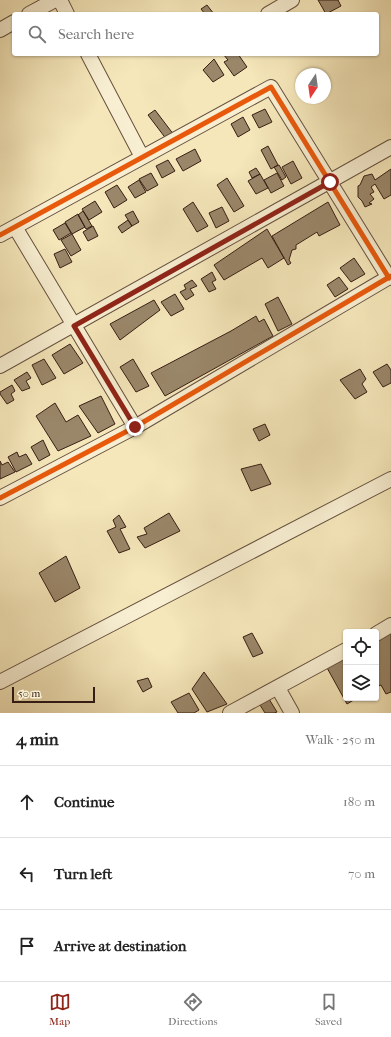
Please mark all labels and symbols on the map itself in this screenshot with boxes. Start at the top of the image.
north arrow [295,68,331,104]
route start [321,173,339,191]
route end [126,418,144,436]
scale bar [12,685,95,704]

